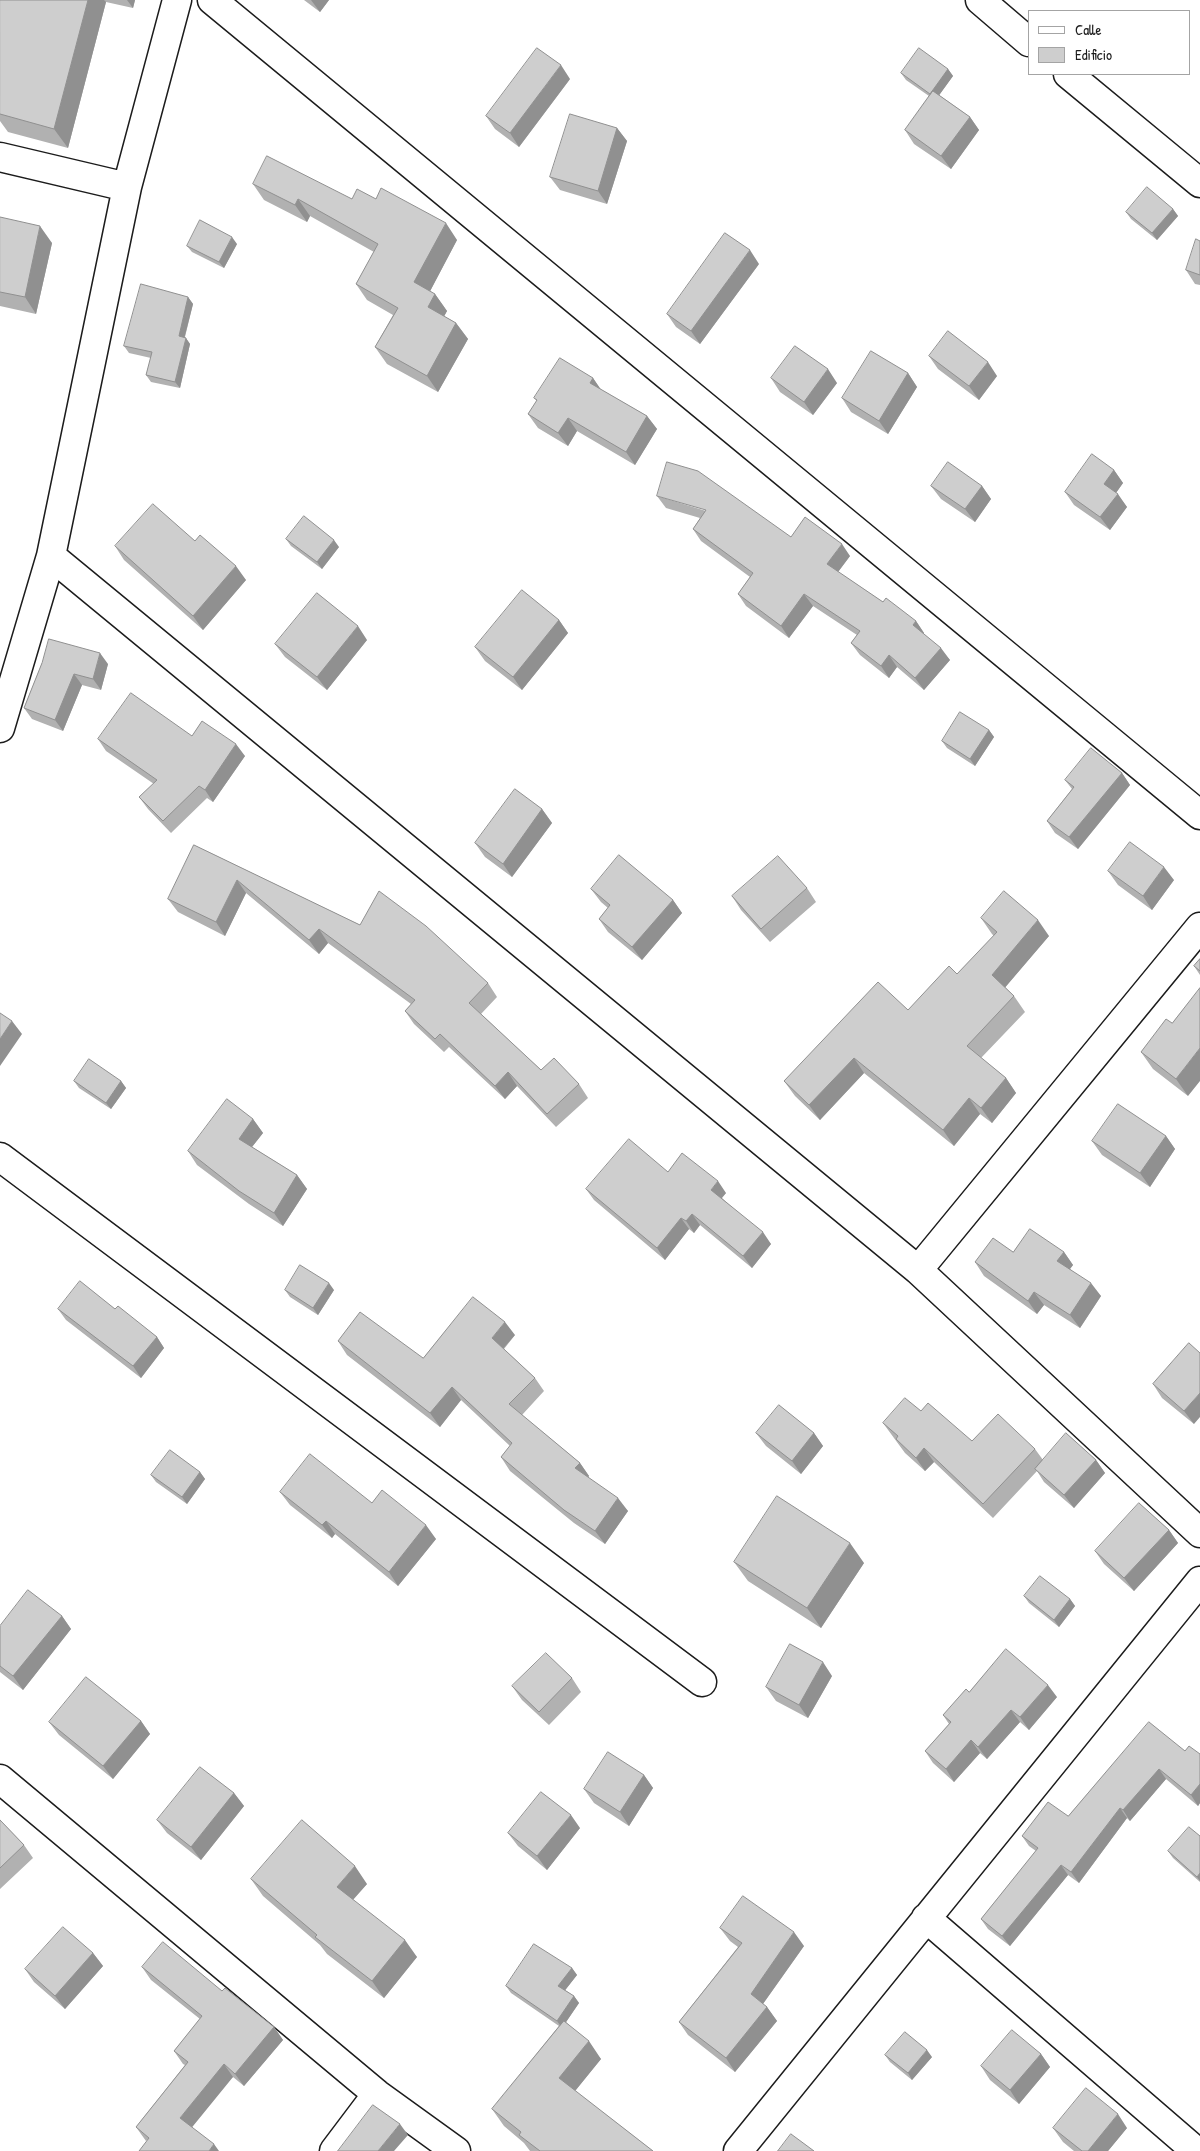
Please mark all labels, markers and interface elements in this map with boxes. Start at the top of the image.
legend [1028,10,1190,75]
text: Calle [1075,19,1102,40]
text: Edificio [1075,44,1112,65]

